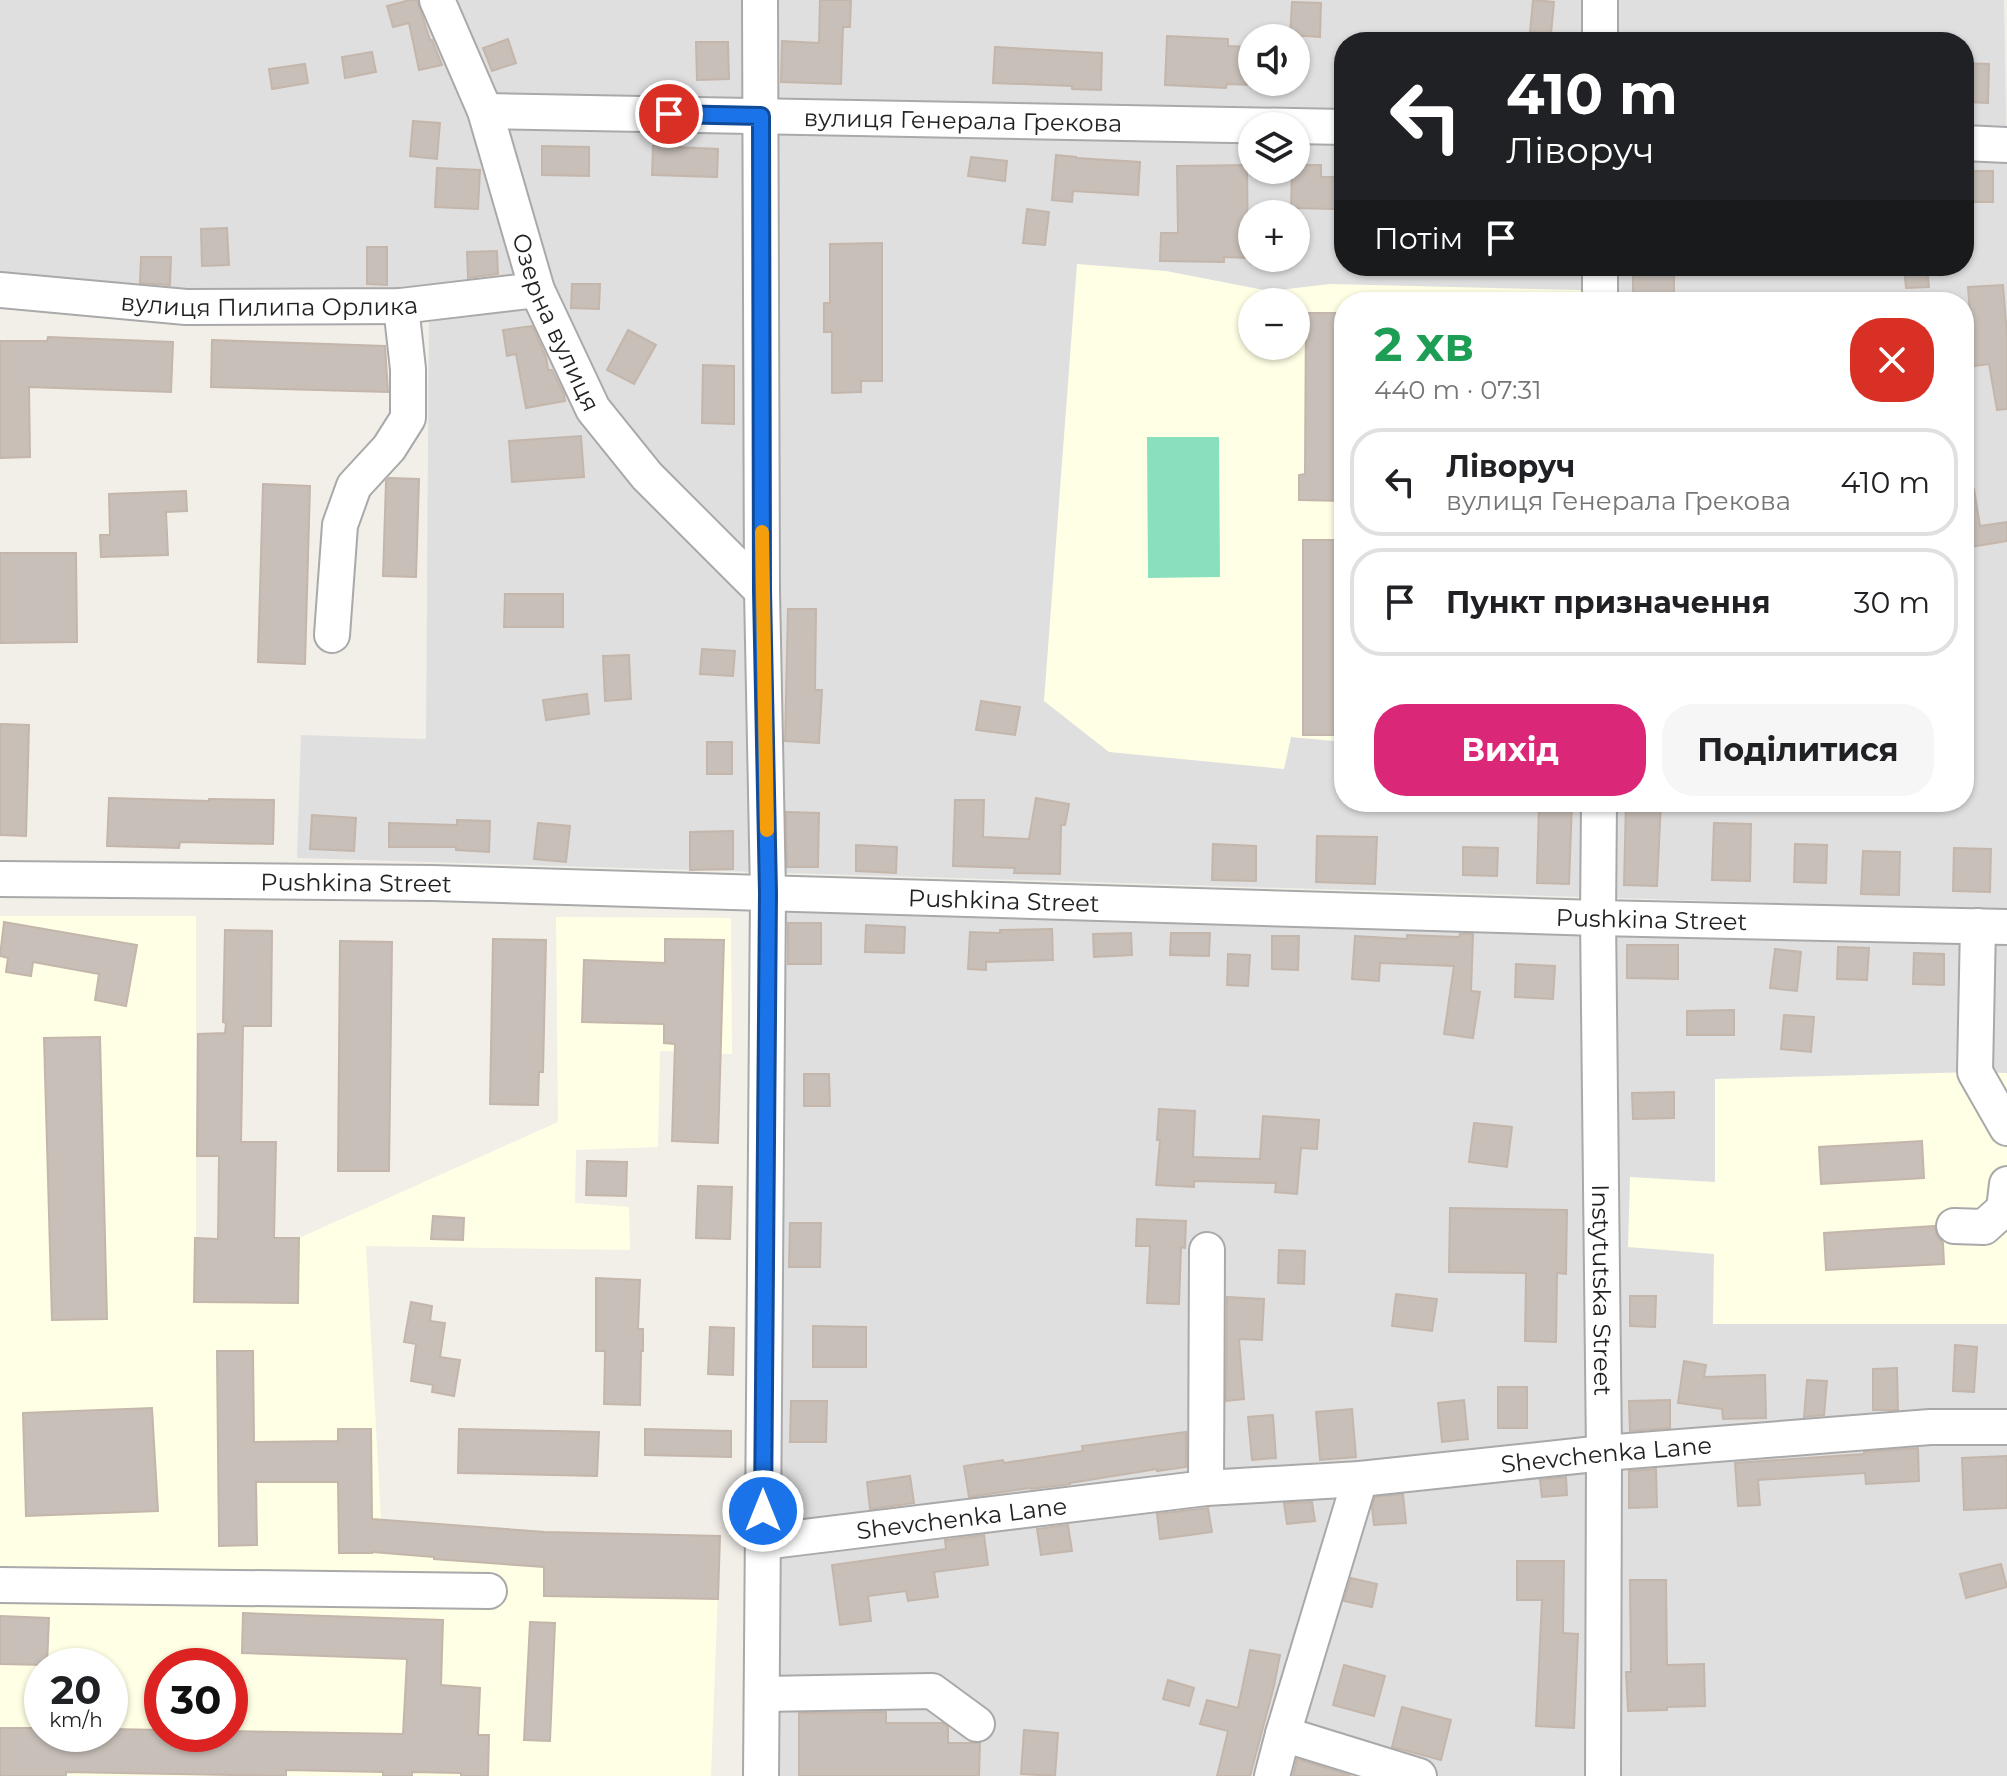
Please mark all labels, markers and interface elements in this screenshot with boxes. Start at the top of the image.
map controls [1238,24,1310,360]
button: sound [1238,24,1310,96]
text: 410 m [1506,60,1678,128]
icon: left [1374,64,1478,168]
pin [635,80,703,148]
icon: arrive [647,92,691,136]
street label: вулиця Генерала Грекова [803,102,1122,137]
button: layers [1238,112,1310,184]
text: Ліворуч [1506,128,1655,172]
button: + [1238,200,1310,272]
icon: arrive [1479,216,1523,260]
text: Потім [1374,220,1463,257]
street label: Озерна вулиця [507,229,606,416]
street label: вулиця Пилипа Орлика [120,287,419,322]
button: − [1238,288,1310,360]
text: 2 хв [1374,315,1474,373]
button: close [1850,318,1934,402]
text: 440 m · 07:31 [1374,374,1542,406]
text: Ліворуч [1446,448,1575,485]
icon: left [1378,460,1422,504]
text: 410 m [1841,464,1930,501]
text: вулиця Генерала Грекова [1446,485,1791,517]
icon: arrive [1378,580,1422,624]
text: Пункт призначення [1446,584,1771,621]
text: 30 m [1854,584,1930,621]
button: Вихід [1374,704,1646,796]
button: Поділитися [1662,704,1934,796]
street label: Pushkina Street [260,867,452,898]
street label: Pushkina Street [908,883,1100,918]
street label: Pushkina Street [1555,902,1748,936]
street label: Instytutska Street [1586,1184,1618,1396]
street label: Shevchenka Lane [1499,1430,1713,1478]
position arrow [721,1469,805,1553]
street label: Shevchenka Lane [855,1491,1068,1545]
speed limit sign: 30 [144,1648,248,1752]
text: 20 [51,1665,101,1714]
text: km/h [49,1708,103,1732]

